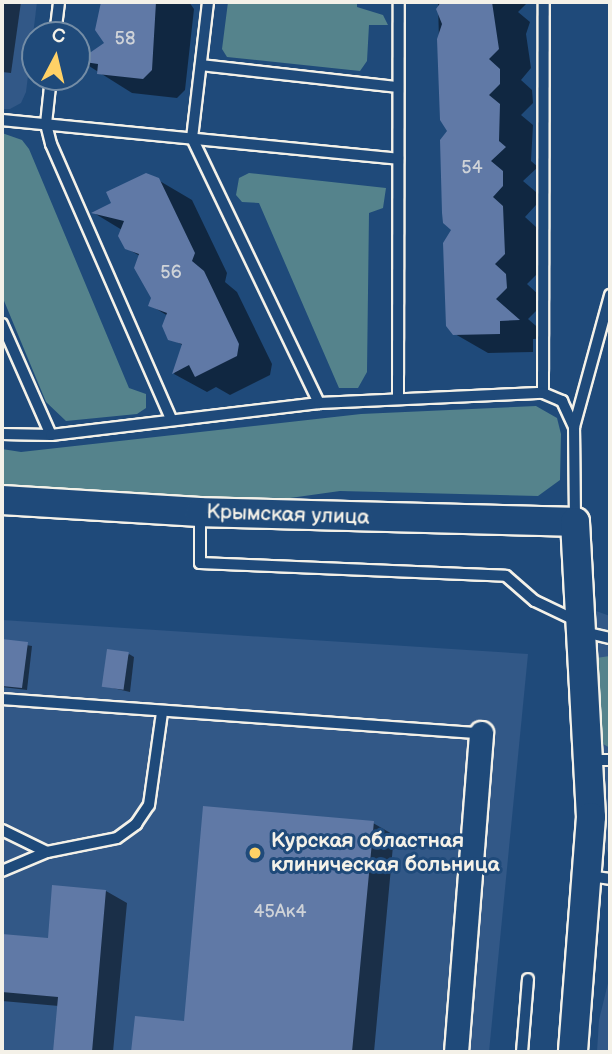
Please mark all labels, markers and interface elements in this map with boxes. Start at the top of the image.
north arrow [21,21,91,91]
text: С [50,24,66,49]
house number: 58 [115,28,135,50]
house number: 54 [461,157,483,179]
house number: 56 [160,262,182,284]
street label: Крымская улица [206,500,370,530]
place label: Курская областная клиническая больница [271,828,500,878]
marker: Курская областная клиническая больница [245,843,265,863]
house number: 45Ак4 [254,901,306,923]

